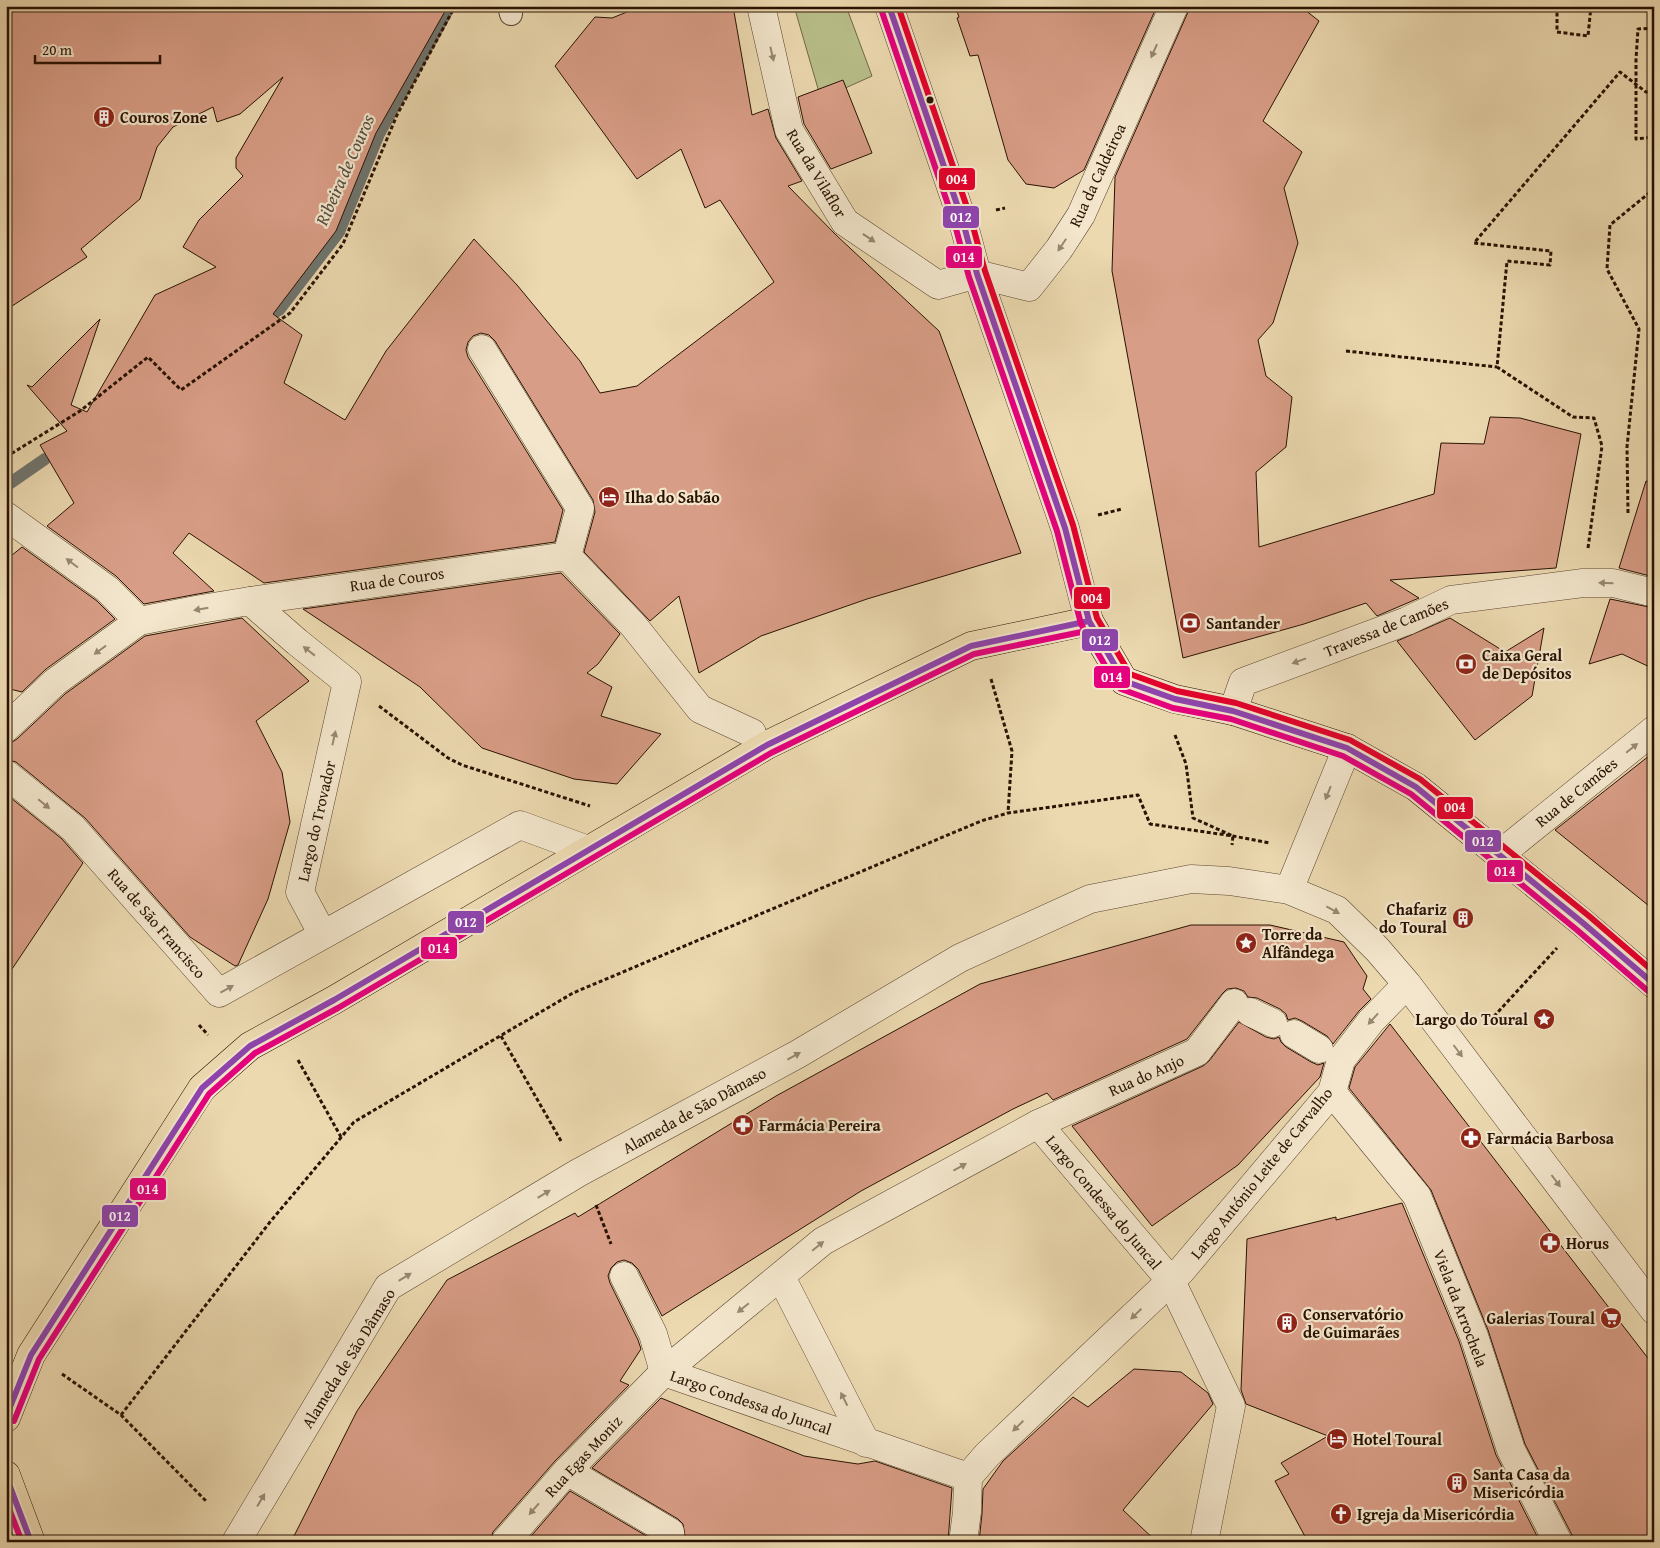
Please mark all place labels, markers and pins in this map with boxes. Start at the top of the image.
unlabelled marker [925,95,935,105]
building icon: Couros Zone [92,105,116,129]
place label: Couros Zone [120,105,208,129]
hotel icon: Ilha do Sabão [597,485,621,509]
place label: Ilha do Sabão [625,485,720,509]
bank icon: Santander [1178,611,1202,635]
place label: Santander [1206,611,1281,635]
place label: Caixa Geral de Depósitos [1482,643,1572,685]
bank icon: Caixa Geral de Depósitos [1454,652,1478,676]
place label: Chafariz do Toural [1379,897,1447,939]
building icon: Chafariz do Toural [1451,906,1475,930]
place label: Torre da Alfândega [1262,922,1335,964]
place icon: Torre da Alfândega [1234,931,1258,955]
place label: Largo do Toural [1416,1007,1528,1031]
place icon: Largo do Toural [1532,1007,1556,1031]
pharmacy icon: Farmácia Pereira [731,1113,755,1137]
place label: Farmácia Pereira [759,1113,881,1137]
pharmacy icon: Farmácia Barbosa [1459,1126,1483,1150]
place label: Farmácia Barbosa [1487,1126,1615,1150]
pharmacy icon: Horus [1538,1231,1562,1255]
place label: Horus [1566,1231,1609,1255]
place label: Conservatório de Guimarães [1303,1302,1404,1344]
place label: Galerias Toural [1486,1306,1595,1330]
supermarket icon: Galerias Toural [1599,1306,1623,1330]
building icon: Conservatório de Guimarães [1275,1311,1299,1335]
hotel icon: Hotel Toural [1325,1427,1349,1451]
place label: Hotel Toural [1353,1427,1442,1451]
place label: Santa Casa da Misericórdia [1473,1462,1571,1504]
building icon: Santa Casa da Misericórdia [1445,1471,1469,1495]
church icon: Igreja da Misericórdia [1329,1502,1353,1526]
place label: Igreja da Misericórdia [1357,1502,1515,1526]

